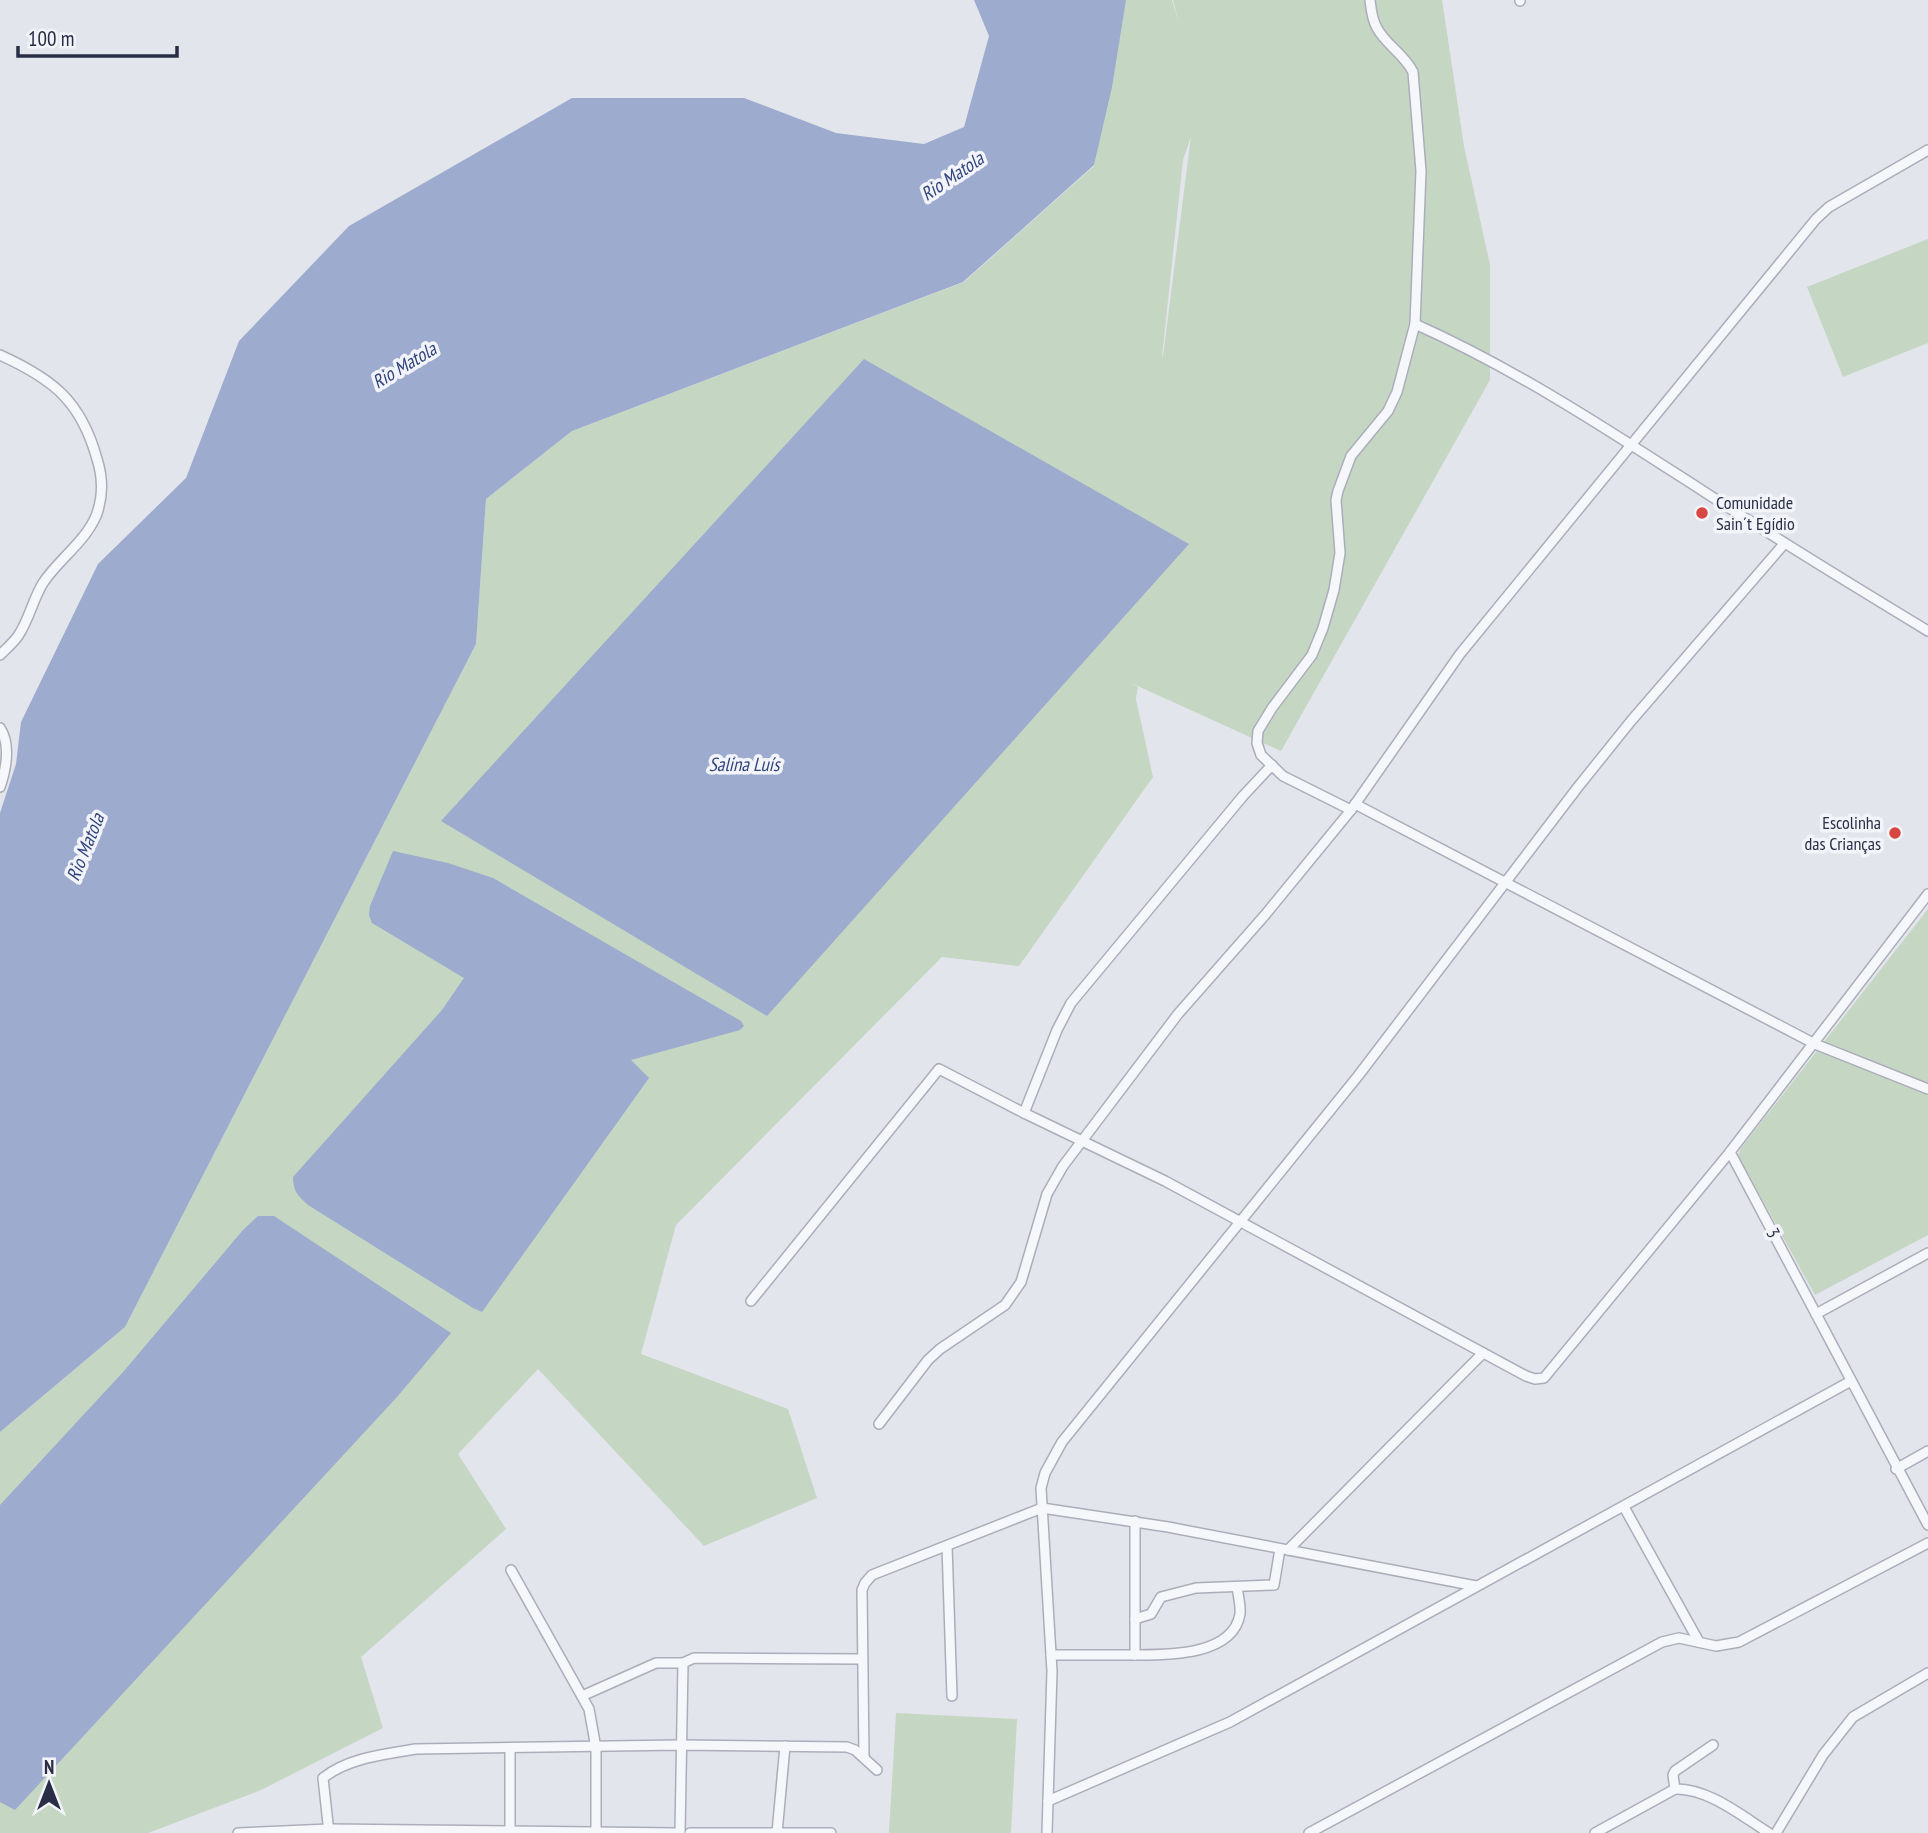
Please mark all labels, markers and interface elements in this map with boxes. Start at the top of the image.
scale bar [18,14,177,58]
text: 100 m [28,25,74,52]
water label: Rio Matola [916,146,989,206]
water label: Rio Matola [368,336,442,393]
place label: Comunidade Sain´t Egídio [1716,491,1795,535]
marker: Comunidade Sain´t Egídio [1694,505,1710,521]
water label: Salina Luís [709,752,781,776]
water label: Rio Matola [61,809,110,884]
place label: Escolinha das Crianças [1804,811,1881,855]
marker: Escolinha das Crianças [1887,825,1903,841]
street label: 3 [1761,1224,1785,1242]
north arrow [14,1749,84,1819]
text: N [44,1755,54,1779]

